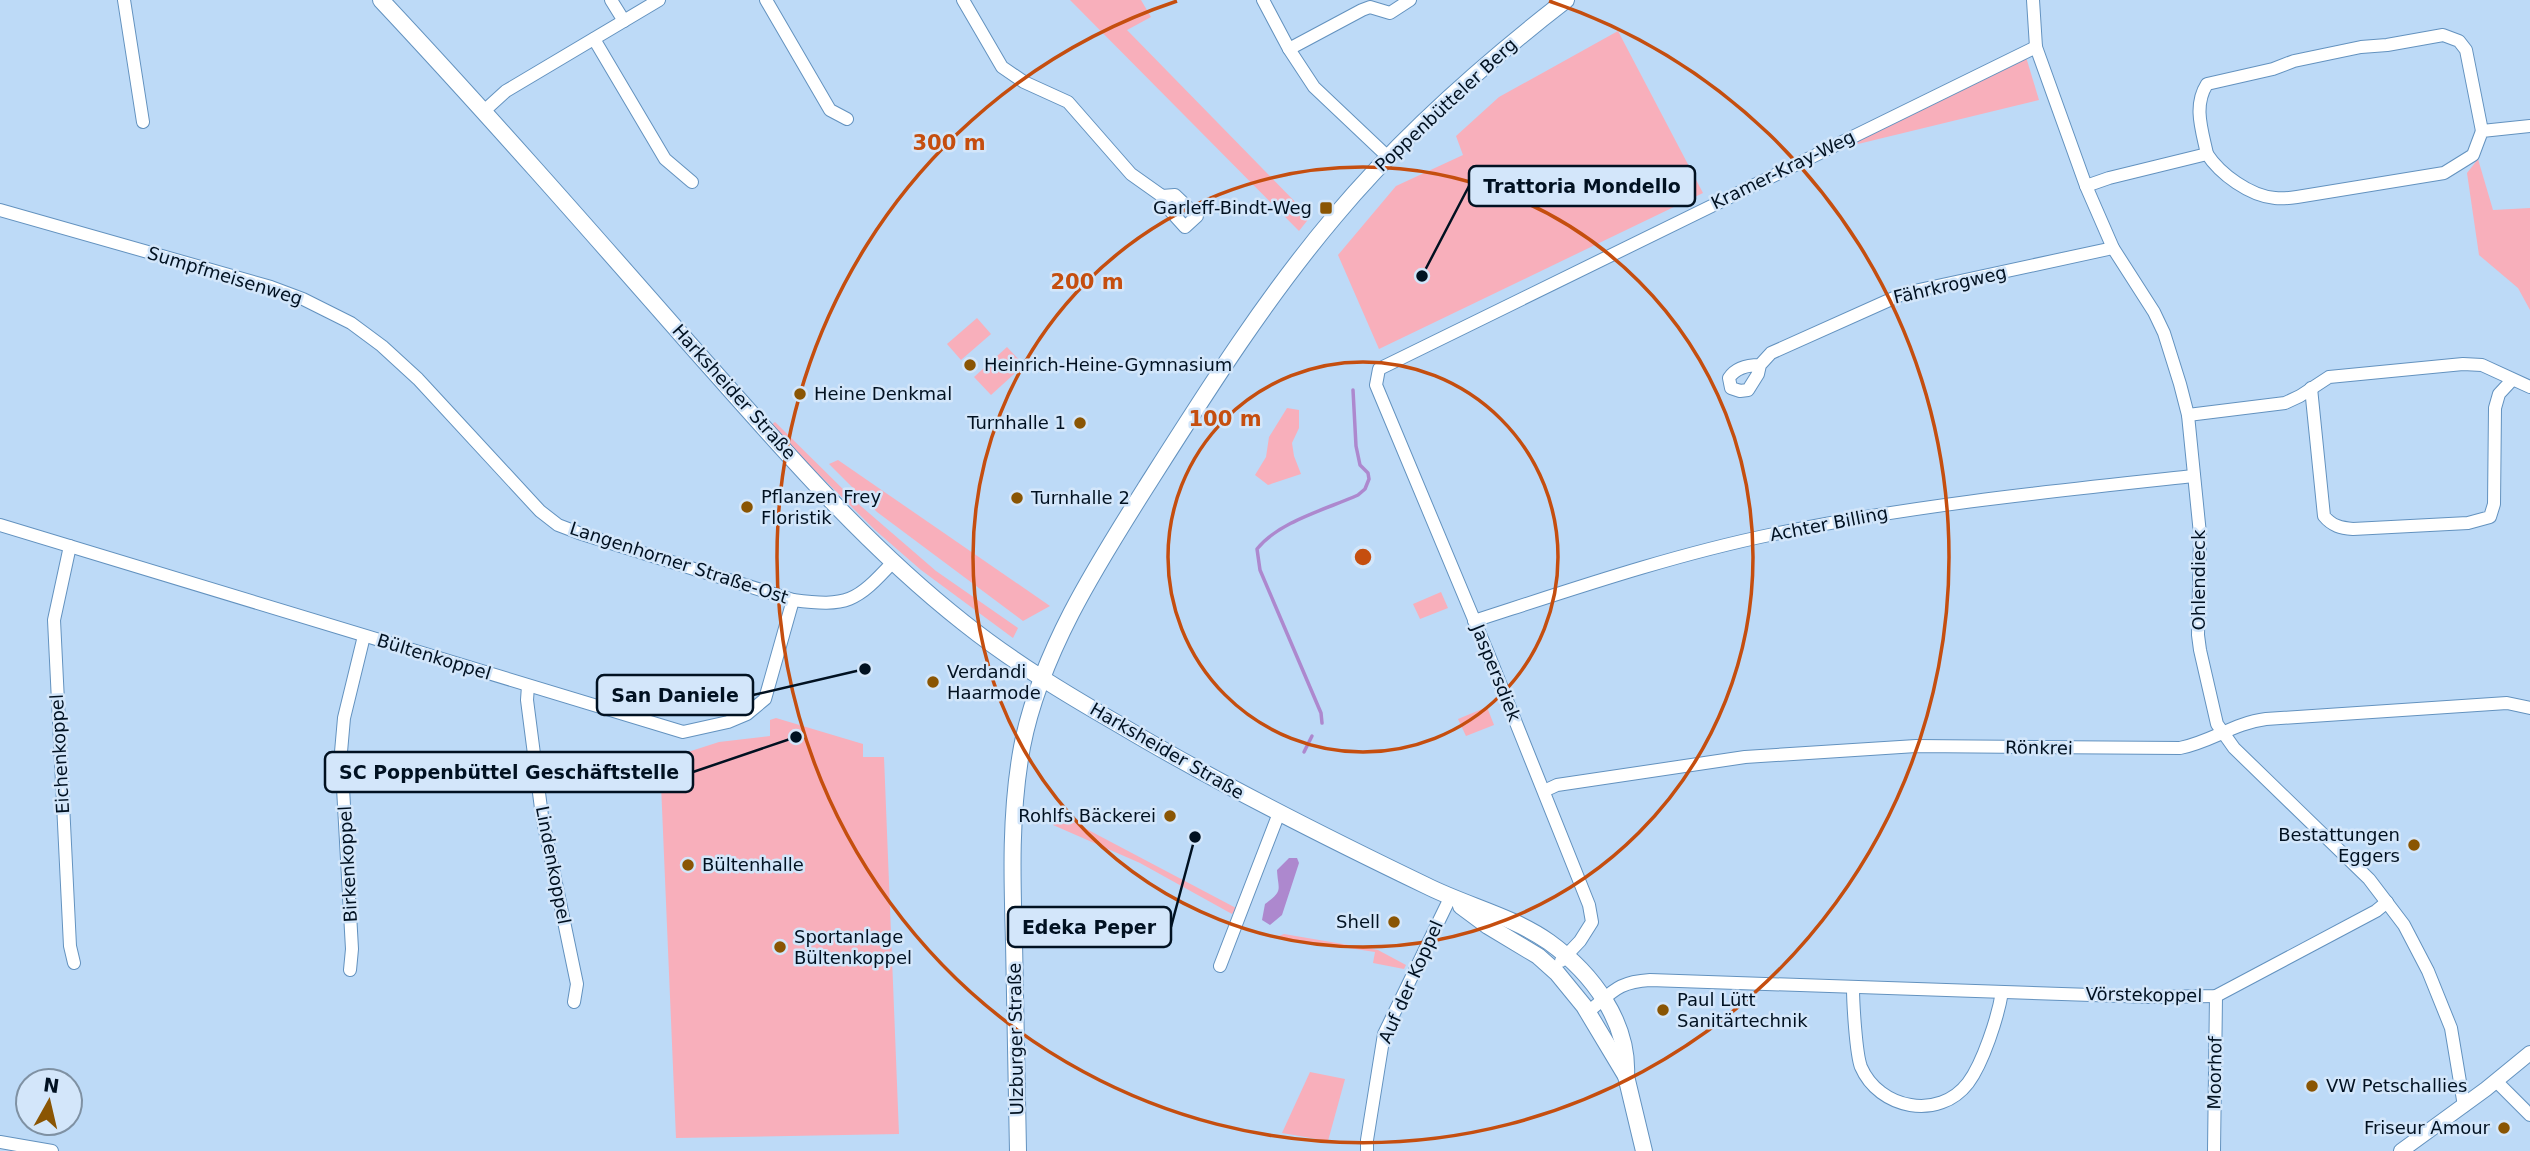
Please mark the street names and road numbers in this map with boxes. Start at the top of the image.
street label: Poppenbütteler Berg [1371,34,1521,176]
street label: Kramer-Kray-Weg [1708,126,1858,213]
street label: Sumpfmeisenweg [145,242,305,309]
street label: Fährkrogweg [1891,261,2009,308]
street label: Harksheider Straße [668,320,800,463]
street label: Achter Billing [1768,502,1890,545]
street label: Langenhorner Straße-Ost [567,517,791,608]
street label: Ohlendieck [2188,529,2209,630]
street label: Jaspersdiek [1467,620,1526,725]
street label: Bültenkoppel [375,629,494,684]
street label: Eichenkoppel [46,694,73,814]
street label: Harksheider Straße [1087,698,1248,803]
street label: Rönkrei [2005,736,2073,759]
street label: Lindenkoppel [532,804,575,926]
street label: Birkenkoppel [334,805,361,923]
street label: Auf der Koppel [1374,917,1447,1046]
street label: Ulzburger Straße [1004,963,1027,1115]
street label: Vörstekoppel [2086,983,2202,1006]
street label: Moorhof [2203,1035,2226,1110]

